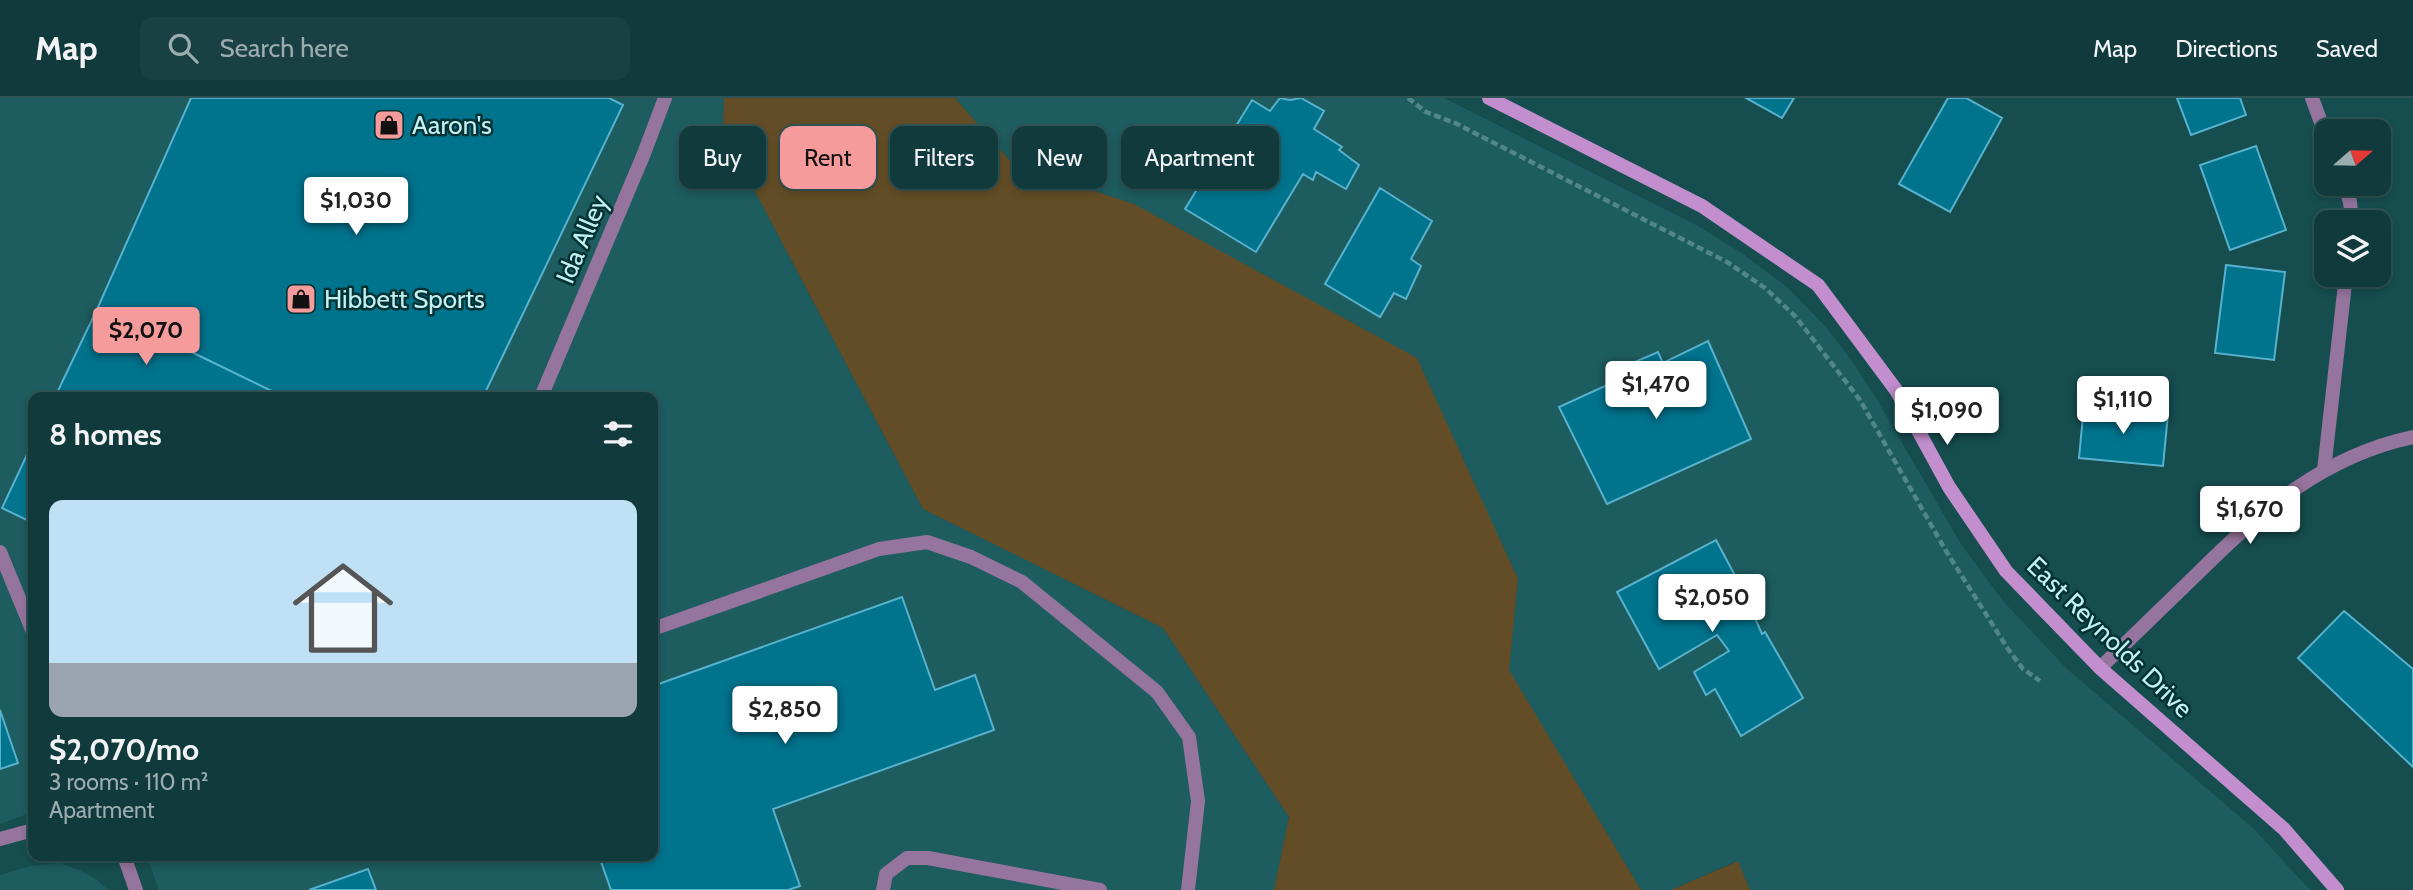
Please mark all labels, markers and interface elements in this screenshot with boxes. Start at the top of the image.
search box [140,17,630,80]
text: Map [35,28,98,68]
icon: search [164,29,202,67]
text: Search here [220,32,349,64]
text: Map [2093,34,2137,63]
text: Directions [2175,34,2278,63]
text: Saved [2316,34,2378,63]
shop icon: Aaron's [372,108,406,142]
place label: Aaron's [412,109,492,141]
north arrow [2314,119,2390,196]
map controls [2314,119,2391,287]
chip: Buy [679,126,766,189]
chip: Rent [780,126,876,189]
chip: Filters [890,126,998,189]
chip: New [1012,126,1107,189]
chip: Apartment [1121,126,1279,189]
pin: $1,030 [299,178,413,237]
text: $1,030 [320,186,392,214]
street label: Ida Alley [549,190,615,288]
button: layers [2314,210,2391,287]
shop icon: Hibbett Sports [284,282,318,316]
place label: Hibbett Sports [324,283,485,315]
pin: $2,070 [89,308,203,367]
text: $2,070 [109,316,183,344]
pin: $1,470 [1599,362,1713,421]
text: $1,470 [1621,370,1691,398]
pin: $1,110 [2066,376,2180,436]
text: $1,110 [2093,385,2153,413]
pin: $1,090 [1890,388,2004,447]
text: $1,090 [1911,396,1983,424]
icon: filters [599,415,637,453]
text: 8 homes [49,416,162,453]
pin: $1,670 [2193,486,2307,546]
text: $1,670 [2216,495,2284,523]
icon: home [280,545,406,671]
street label: East Reynolds Drive [2020,550,2200,724]
pin: $2,050 [1655,574,1769,634]
text: $2,050 [1674,583,1750,611]
pin: $2,850 [728,686,842,746]
text: $2,850 [748,695,822,723]
text: $2,070/mo [49,731,199,768]
text: 3 rooms · 110 m² [49,768,208,796]
text: Apartment [49,796,154,824]

